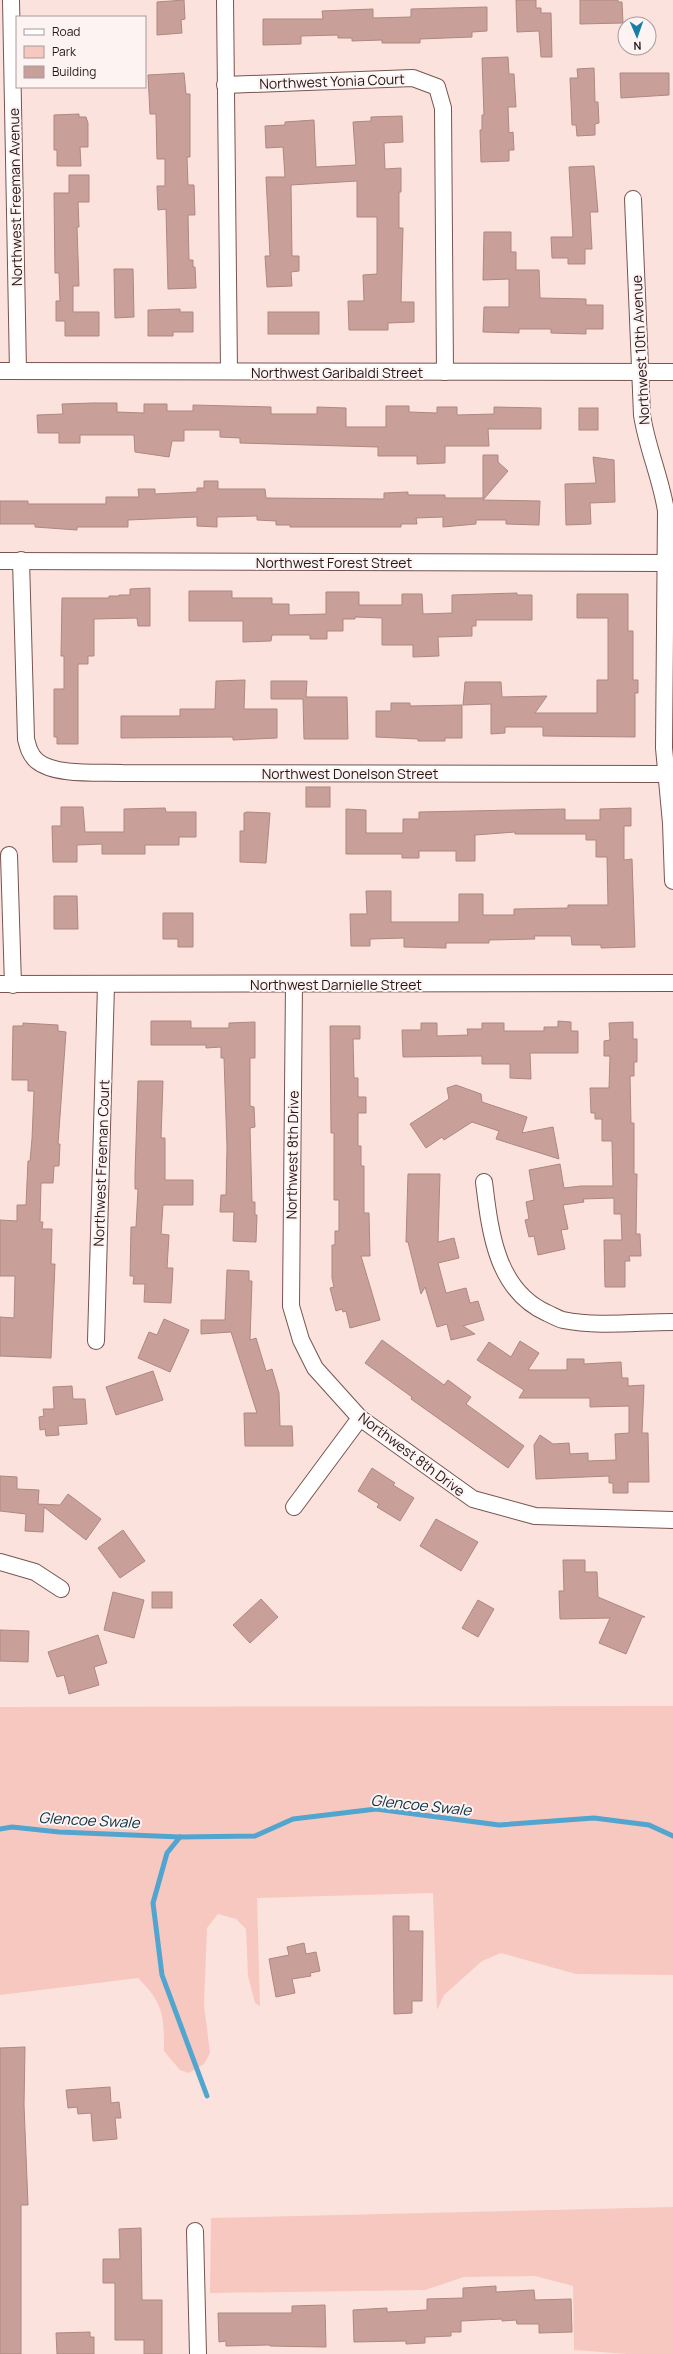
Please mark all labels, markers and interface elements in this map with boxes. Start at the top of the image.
legend [16,16,146,88]
north arrow [617,16,657,56]
text: Road [52,23,80,40]
text: N [633,39,642,54]
text: Park [52,43,77,60]
text: Building [52,63,96,80]
street label: Northwest Yonia Court [259,69,405,93]
street label: Northwest Freeman Avenue [4,108,26,286]
street label: Northwest 10th Avenue [627,275,653,425]
street label: Northwest Garibaldi Street [251,363,423,382]
street label: Northwest Forest Street [256,553,413,572]
street label: Northwest Donelson Street [262,764,439,783]
street label: Northwest Darnielle Street [250,975,422,994]
street label: Northwest Freeman Court [89,1079,113,1247]
street label: Northwest 8th Drive [281,1090,303,1220]
street label: Northwest 8th Drive [355,1408,469,1500]
water label: Glencoe Swale [370,1789,474,1821]
water label: Glencoe Swale [38,1807,141,1833]

